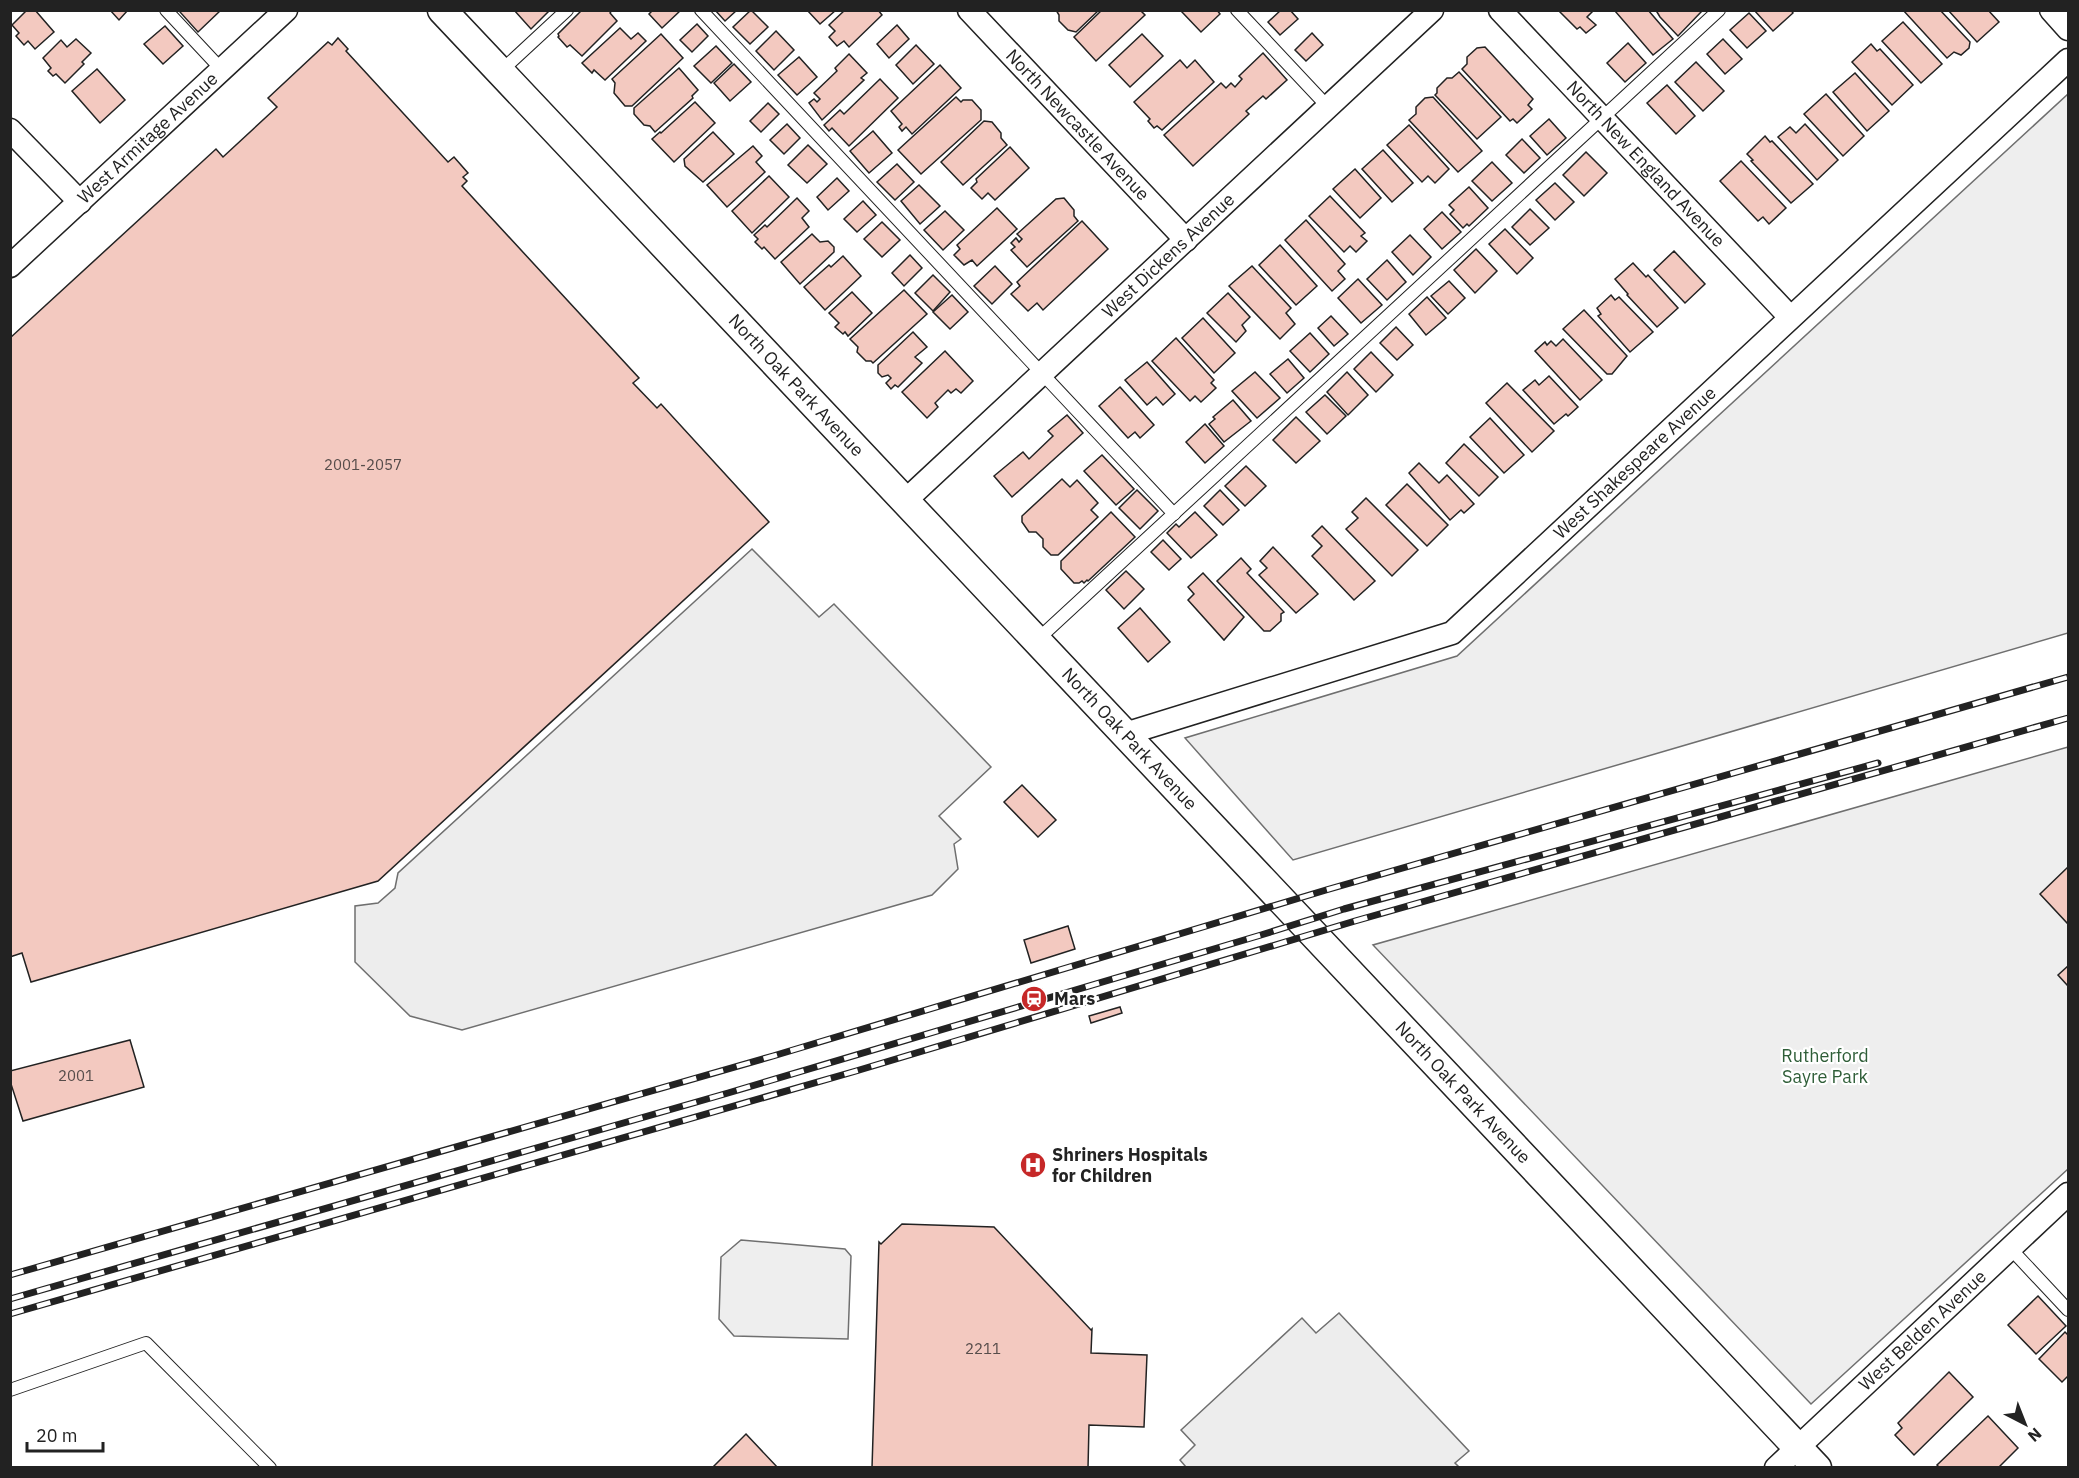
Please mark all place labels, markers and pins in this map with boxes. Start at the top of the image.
station icon: Mars [1019,984,1049,1014]
place label: Mars [1054,987,1095,1010]
place label: Shriners Hospitals for Children [1052,1143,1208,1187]
hospital icon: Shriners Hospitals for Children [1018,1150,1048,1180]

